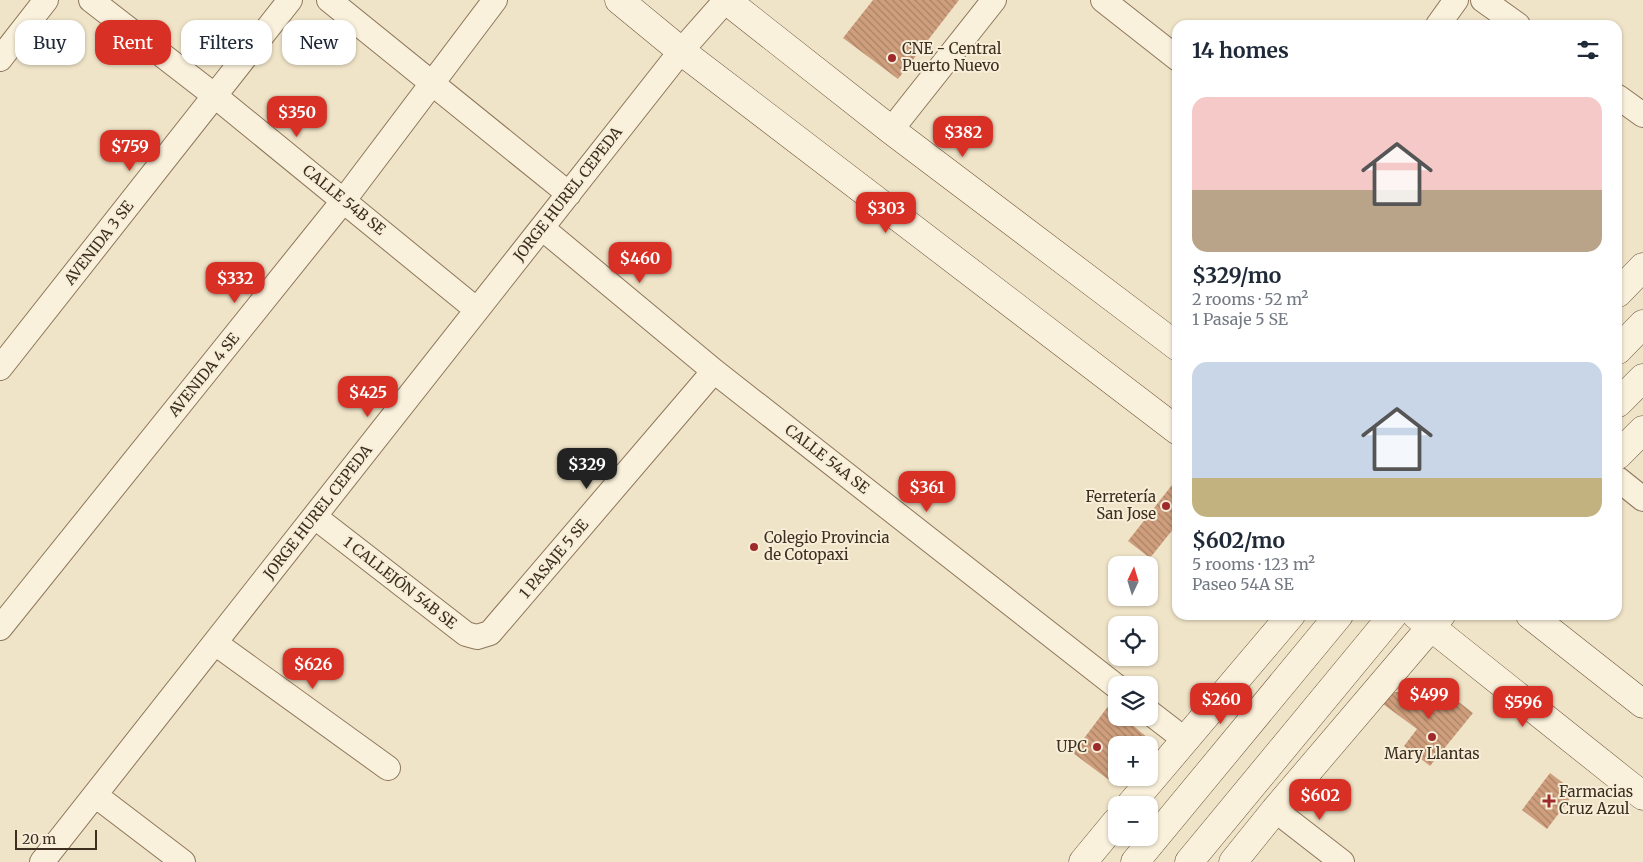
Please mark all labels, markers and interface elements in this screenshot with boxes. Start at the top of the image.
chip: Buy [15,20,85,65]
chip: Rent [95,20,171,65]
chip: Filters [181,20,272,65]
chip: New [282,20,356,65]
icon: filters [1574,36,1602,64]
text: 14 homes [1192,37,1289,64]
place label: CNE - Central Puerto Nuevo [902,39,1002,75]
marker: CNE - Central Puerto Nuevo [886,52,898,64]
pin: $350 [267,96,327,138]
text: $350 [278,102,316,122]
pin: $382 [933,116,993,158]
street label: JORGE HUREL CEPEDA [509,122,626,266]
text: $382 [944,122,982,142]
icon: home [1352,129,1442,219]
pin: $759 [100,130,160,172]
text: $759 [111,136,149,156]
street label: CALLE 54B SE [299,160,390,239]
pin: $303 [856,192,916,234]
street label: AVENIDA 3 SE [59,196,138,289]
text: $303 [867,198,905,218]
pin: $460 [610,242,670,284]
text: $460 [620,248,660,268]
pin: $332 [205,262,265,304]
text: $329/mo [1192,262,1281,289]
text: $332 [217,268,253,288]
text: 2 rooms · 52 m² [1192,289,1308,309]
text: 1 Pasaje 5 SE [1192,309,1288,329]
street label: AVENIDA 4 SE [163,329,243,421]
pin: $425 [338,376,398,418]
text: $425 [349,382,387,402]
icon: home [1352,394,1442,484]
street label: CALLE 54A SE [781,420,874,498]
street label: JORGE HUREL CEPEDA [259,440,376,584]
pin: $329 [557,448,617,490]
text: $329 [568,454,606,474]
pin: $361 [897,470,957,513]
text: $361 [909,477,945,497]
place label: Ferretería San Jose [1085,487,1156,523]
marker: Ferretería San Jose [1160,500,1172,512]
street label: 1 PASAJE 5 SE [515,515,593,602]
text: $602/mo [1192,527,1285,554]
place label: Colegio Provincia de Cotopaxi [764,528,889,564]
street label: 1 CALLEJÓN 54B SE [340,532,462,633]
marker: Colegio Provincia de Cotopaxi [748,541,760,553]
text: 5 rooms · 123 m² [1192,554,1315,574]
north arrow [1108,556,1158,606]
map controls [1108,556,1158,846]
text: Paseo 54A SE [1192,574,1294,594]
button: locate [1108,616,1158,666]
pin: $626 [283,648,343,690]
text: $626 [294,654,332,674]
button: layers [1108,676,1158,726]
pin: $499 [1399,678,1459,720]
pin: $260 [1191,682,1251,725]
text: $499 [1409,684,1449,704]
pin: $596 [1493,686,1553,728]
text: $260 [1201,689,1241,709]
text: $596 [1504,692,1542,712]
marker: Mary Llantas [1426,731,1438,743]
button: + [1108,736,1158,786]
place label: UPC [1056,737,1087,756]
marker: UPC [1091,741,1103,753]
place label: Mary Llantas [1384,744,1480,763]
pin: $602 [1290,778,1350,821]
place label: Farmacias Cruz Azul [1559,782,1633,818]
text: $602 [1300,785,1340,805]
marker: Farmacias Cruz Azul [1543,795,1555,807]
button: − [1108,796,1158,846]
scale bar [15,827,98,850]
text: 20 m [22,830,56,848]

